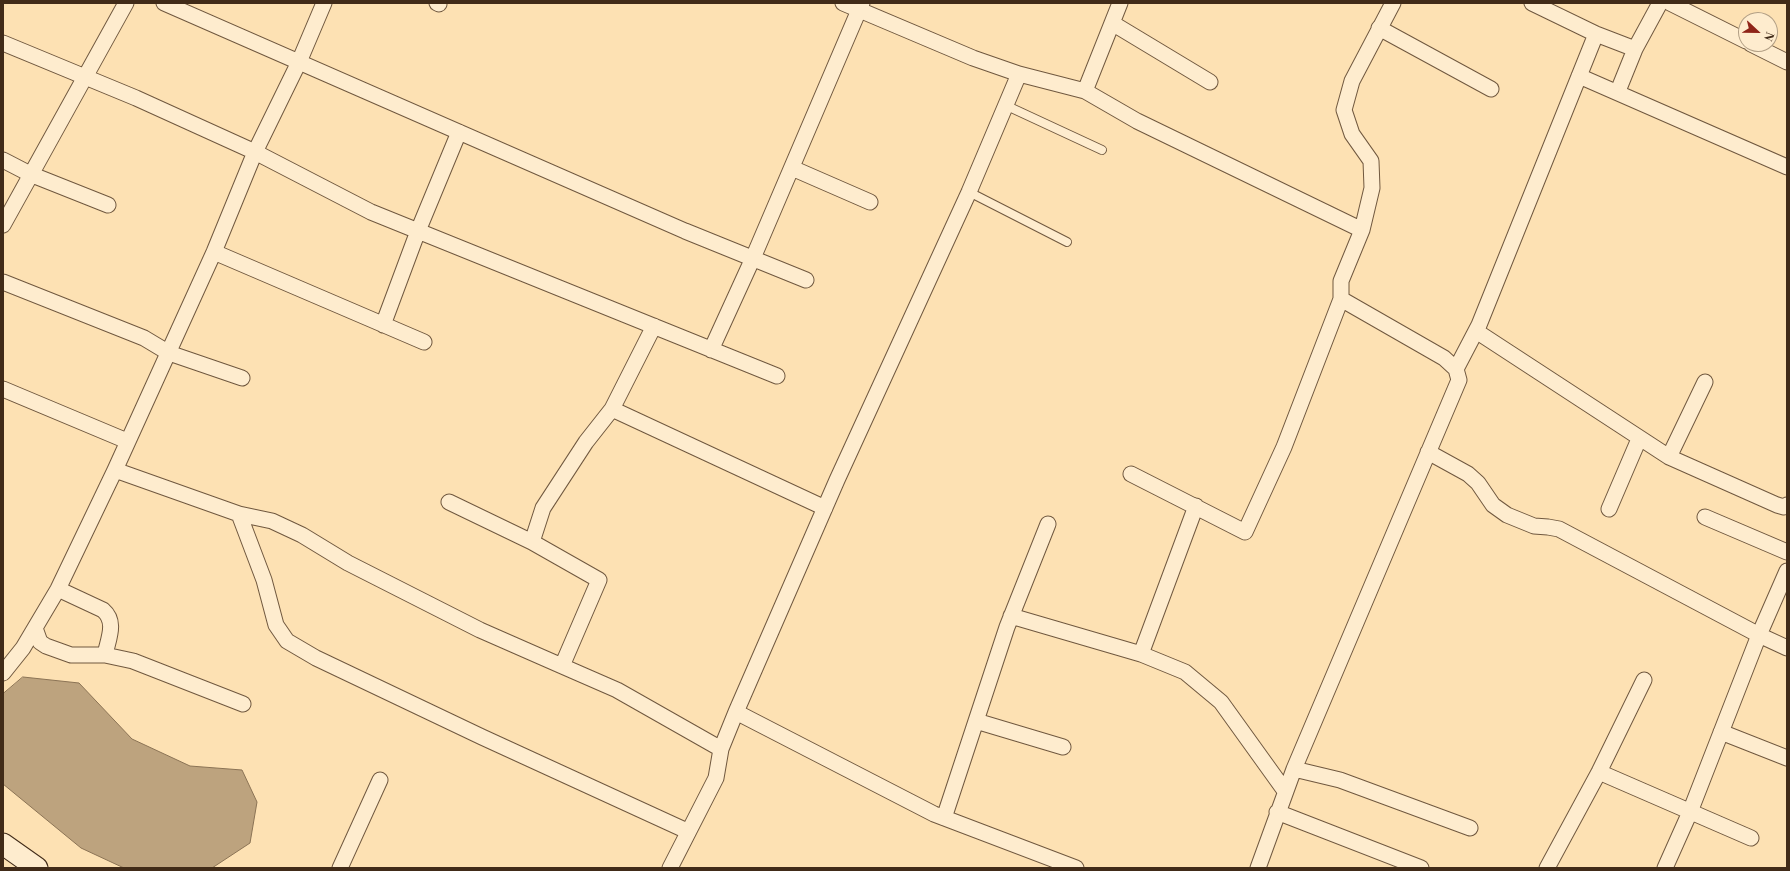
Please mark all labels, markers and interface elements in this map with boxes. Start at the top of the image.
north arrow [1738,12,1778,52]
text: N [1760,29,1776,43]

